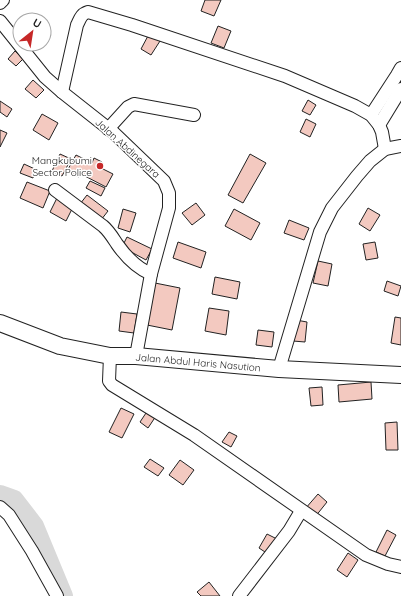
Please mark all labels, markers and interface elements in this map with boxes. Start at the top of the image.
north arrow [12,12,52,52]
text: U [30,15,44,31]
street label: Jalan Abdinegara [93,116,163,181]
place label: Mangkubumi Sector Police [32,154,92,179]
marker: Mangkubumi Sector Police [95,161,105,171]
street label: Jalan Abdul Haris Nasution [135,351,261,374]

